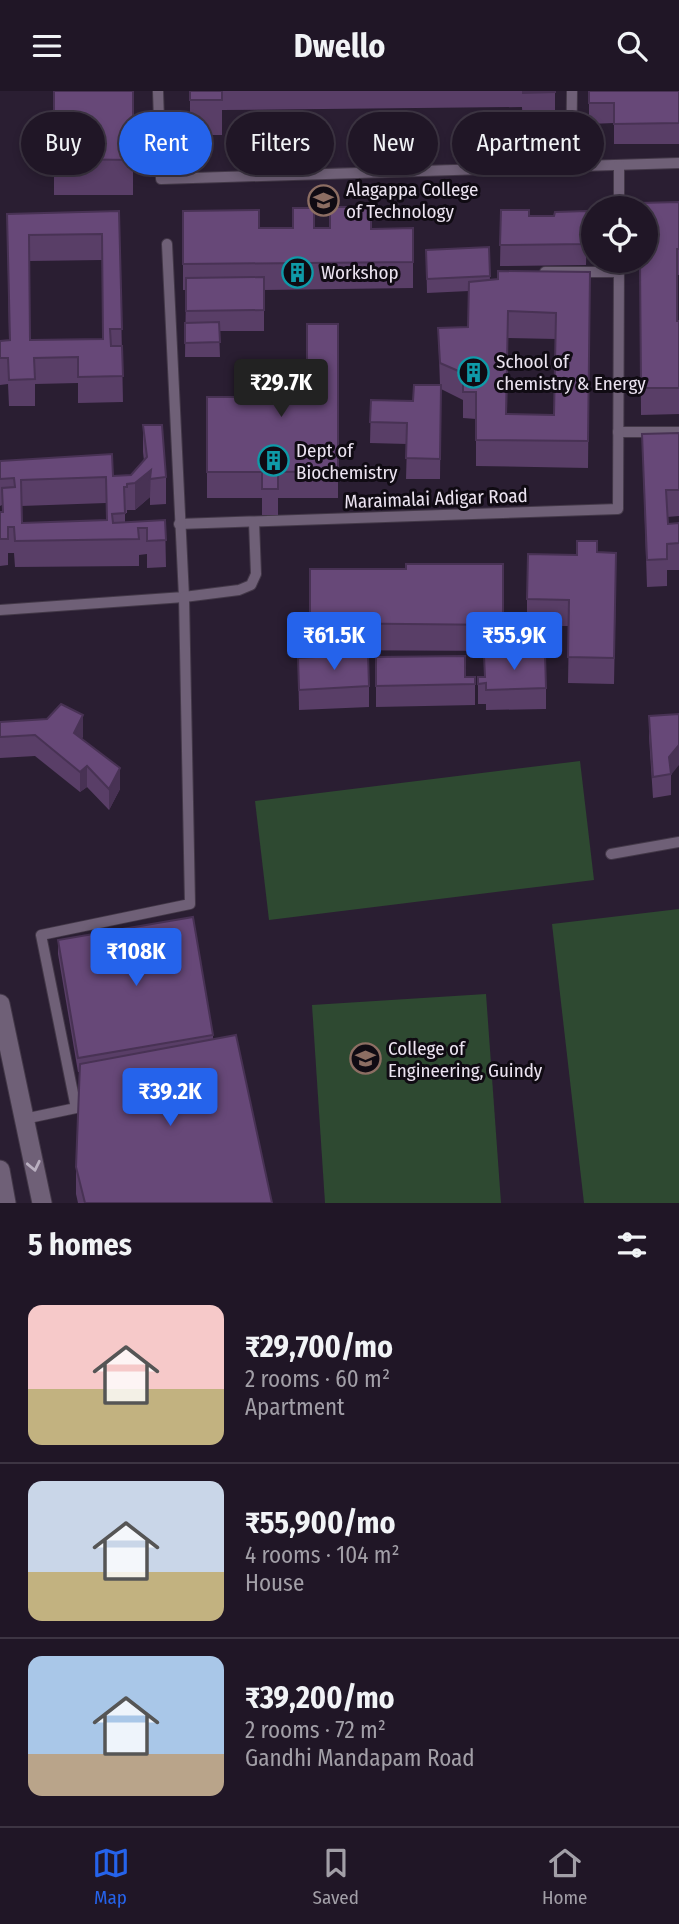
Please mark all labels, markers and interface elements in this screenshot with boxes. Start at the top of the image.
icon: menu [28,27,66,65]
text: Dwello [294,27,385,65]
icon: search [613,27,651,65]
chip: Buy [21,112,105,175]
chip: Rent [119,112,212,175]
chip: Filters [226,112,334,175]
chip: New [348,112,438,175]
chip: Apartment [452,112,604,175]
place label: Alagappa College of Technology [346,178,478,223]
school or university icon: Alagappa College of Technology [306,183,340,217]
map controls [581,196,658,273]
button: locate [581,196,658,273]
building icon: Workshop [281,255,315,289]
place label: Workshop [321,261,399,284]
place label: School of chemistry & Energy [496,350,646,395]
building icon: School of chemistry & Energy [456,355,490,389]
pin: ₹29.7K [224,359,338,419]
text: ₹29.7K [250,368,312,396]
place label: Dept of Biochemistry [296,439,398,484]
building icon: Dept of Biochemistry [256,444,290,478]
street label: Maraimalai Adigar Road [344,484,528,513]
pin: ₹61.5K [277,613,391,672]
pin: ₹55.9K [457,613,571,672]
text: ₹61.5K [303,621,365,649]
text: ₹55.9K [482,621,546,649]
pin: ₹108K [87,929,185,988]
text: ₹108K [106,937,166,965]
place label: College of Engineering, Guindy [388,1037,543,1082]
school or university icon: College of Engineering, Guindy [348,1042,382,1076]
pin: ₹39.2K [113,1069,227,1128]
text: ₹39.2K [138,1077,202,1105]
one-way arrow [26,1160,41,1172]
icon: filters [613,1226,651,1264]
text: 5 homes [28,1227,132,1263]
text: ₹29,700/mo [245,1329,393,1365]
icon: home [84,1333,168,1417]
text: 2 rooms · 60 m² [245,1365,390,1393]
text: Apartment [245,1393,345,1421]
text: ₹55,900/mo [245,1505,395,1541]
icon: home [84,1509,168,1593]
text: 4 rooms · 104 m² [245,1541,400,1569]
text: House [245,1569,304,1597]
text: ₹39,200/mo [245,1680,395,1716]
icon: home [84,1684,168,1768]
text: 2 rooms · 72 m² [245,1716,386,1744]
text: Gandhi Mandapam Road [245,1744,475,1772]
tab: Map [92,1844,130,1909]
tab: Saved [313,1844,359,1909]
tab: Home [542,1844,587,1909]

